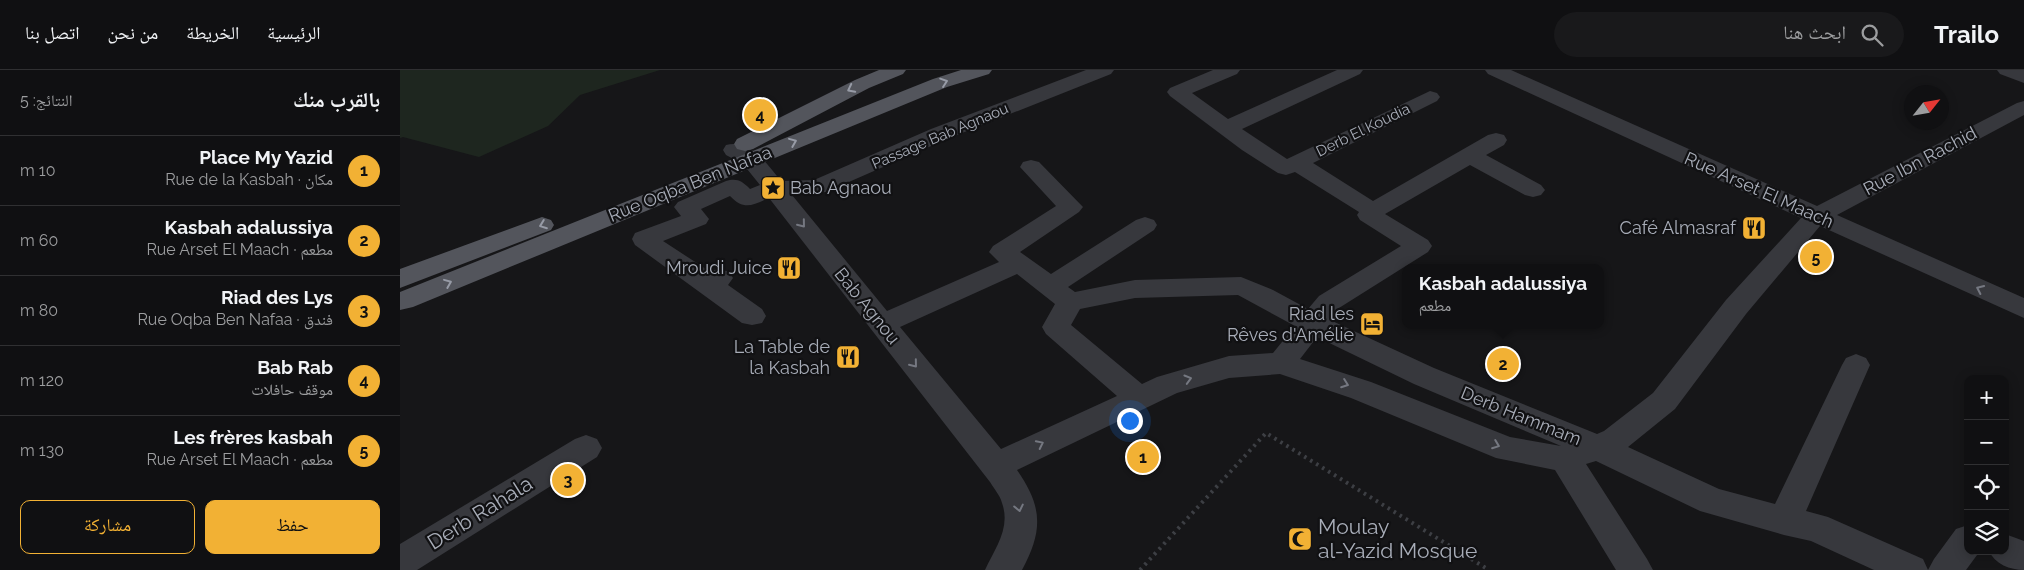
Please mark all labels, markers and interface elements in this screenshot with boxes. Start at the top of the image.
search box [1554,12,1904,57]
text: Trailo [1934,20,1999,49]
text: ابحث هنا [1783,21,1846,43]
icon: search [1858,21,1886,49]
text: اتصل بنا [25,22,79,43]
text: من نحن [107,22,158,43]
text: الخريطة [186,22,239,43]
text: الرئيسية [267,22,321,43]
one-way arrow [939,78,948,88]
one-way arrow [847,83,856,93]
north arrow [1904,85,1949,130]
text: بالقرب منك [293,87,380,112]
text: النتائج: 5 [20,91,73,110]
pin: 4 [744,96,776,134]
street label: Passage Bab Agnaou [869,99,1011,173]
street label: Derb El Koudia [1313,99,1413,161]
street label: Rue Ibn Rachid [1860,122,1980,199]
one-way arrow [788,138,797,148]
street label: Rue Oqba Ben Nafaa [605,141,775,226]
text: Place My Yazid [199,146,333,168]
street label: Rue Arset El Maach [1681,147,1837,232]
text: 10 m [20,161,55,180]
text: 1 [360,161,368,180]
text: مكان · Rue de la Kasbah [165,170,333,189]
place icon: Bab Agnaou [760,175,786,201]
place label: Bab Agnaou [790,177,892,198]
restaurant icon: Café Almasraf [1741,215,1767,241]
text: Kasbah adalussiya [165,216,333,238]
place label: Café Almasraf [1620,217,1737,238]
one-way arrow [796,218,804,227]
one-way arrow [539,219,547,229]
text: 60 m [20,231,58,250]
text: 2 [359,231,369,250]
pin: 5 [1800,238,1832,276]
text: مطعم · Rue Arset El Maach [146,240,333,259]
restaurant icon: Mroudi Juice [776,255,802,281]
place label: Mroudi Juice [666,257,772,278]
street label: Bab Agnou [830,263,904,348]
popup [1402,264,1604,329]
text: Kasbah adalussiya [1419,272,1587,294]
one-way arrow [443,279,452,289]
one-way arrow [1976,284,1985,295]
text: Riad des Lys [221,286,333,308]
text: مطعم [1419,296,1451,315]
text: 80 m [20,301,58,320]
text: 3 [360,301,368,320]
place label: Riad les Rêves d'Amélie [1227,303,1354,345]
text: فندق · Rue Oqba Ben Nafaa [138,310,333,329]
hotel icon: Riad les Rêves d'Amélie [1359,311,1385,337]
place label: La Table de la Kasbah [734,336,830,378]
restaurant icon: La Table de la Kasbah [835,344,861,370]
pin: 2 [1487,345,1519,383]
text: Bab Rab [257,356,333,378]
one-way arrow [909,358,917,367]
text: 120 m [20,371,64,390]
text: 4 [359,371,369,390]
one-way arrow [1184,374,1192,384]
map controls [1964,375,2009,555]
button: + [1964,375,2009,420]
one-way arrow [1341,379,1349,389]
text: موقف حافلات [251,380,333,399]
street label: Derb Hammam [1458,382,1584,449]
your location [1117,408,1143,434]
button: − [1964,420,2009,465]
text: Les frères kasbah [173,426,333,448]
pin: 1 [1127,438,1159,476]
one-way arrow [1491,439,1500,449]
one-way arrow [1035,440,1044,451]
text: 130 m [20,441,64,460]
text: 5 [360,441,368,460]
text: مطعم · Rue Arset El Maach [146,450,333,469]
pin: 3 [552,461,584,499]
button: locate [1964,465,2009,510]
street label: Derb Rahala [423,470,537,555]
button: مشاركة [20,500,195,554]
button: حفظ [205,500,380,554]
one-way arrow [1013,504,1024,513]
button: layers [1964,510,2009,555]
place label: Moulay al-Yazid Mosque [1318,514,1477,563]
mosque icon: Moulay al-Yazid Mosque [1287,526,1313,552]

